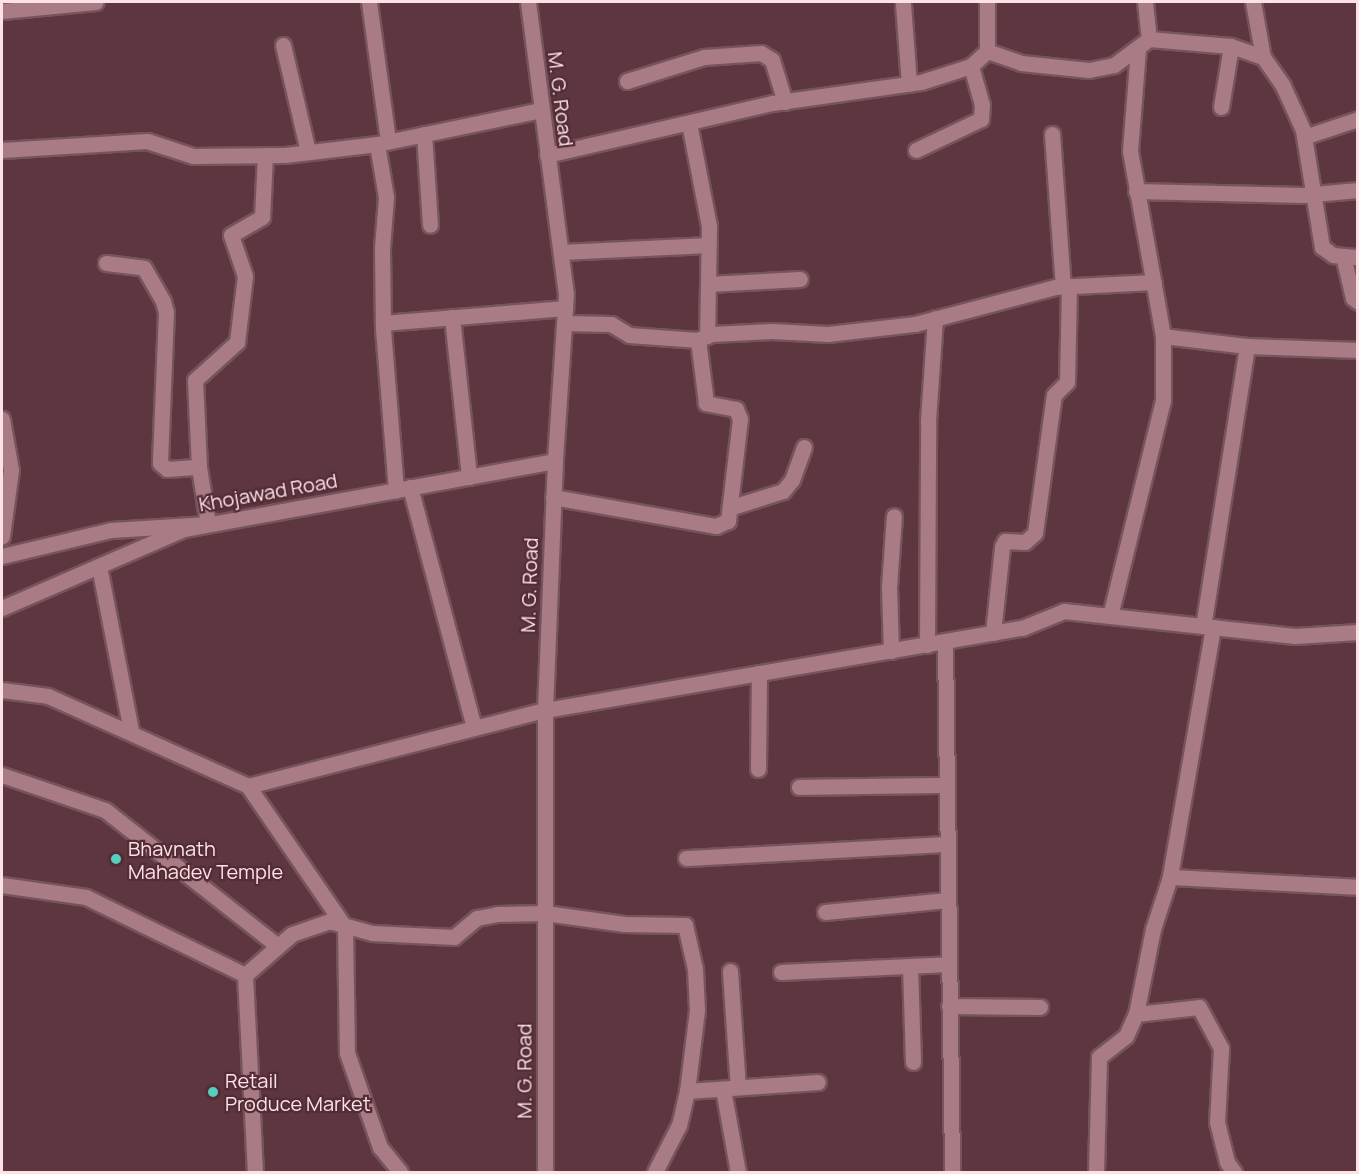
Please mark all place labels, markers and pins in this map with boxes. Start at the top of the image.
place label: Bhavnath Mahadev Temple [128,836,283,883]
marker: Bhavnath Mahadev Temple [109,852,123,866]
place label: Retail Produce Market [225,1068,371,1115]
marker: Retail Produce Market [206,1085,220,1099]

